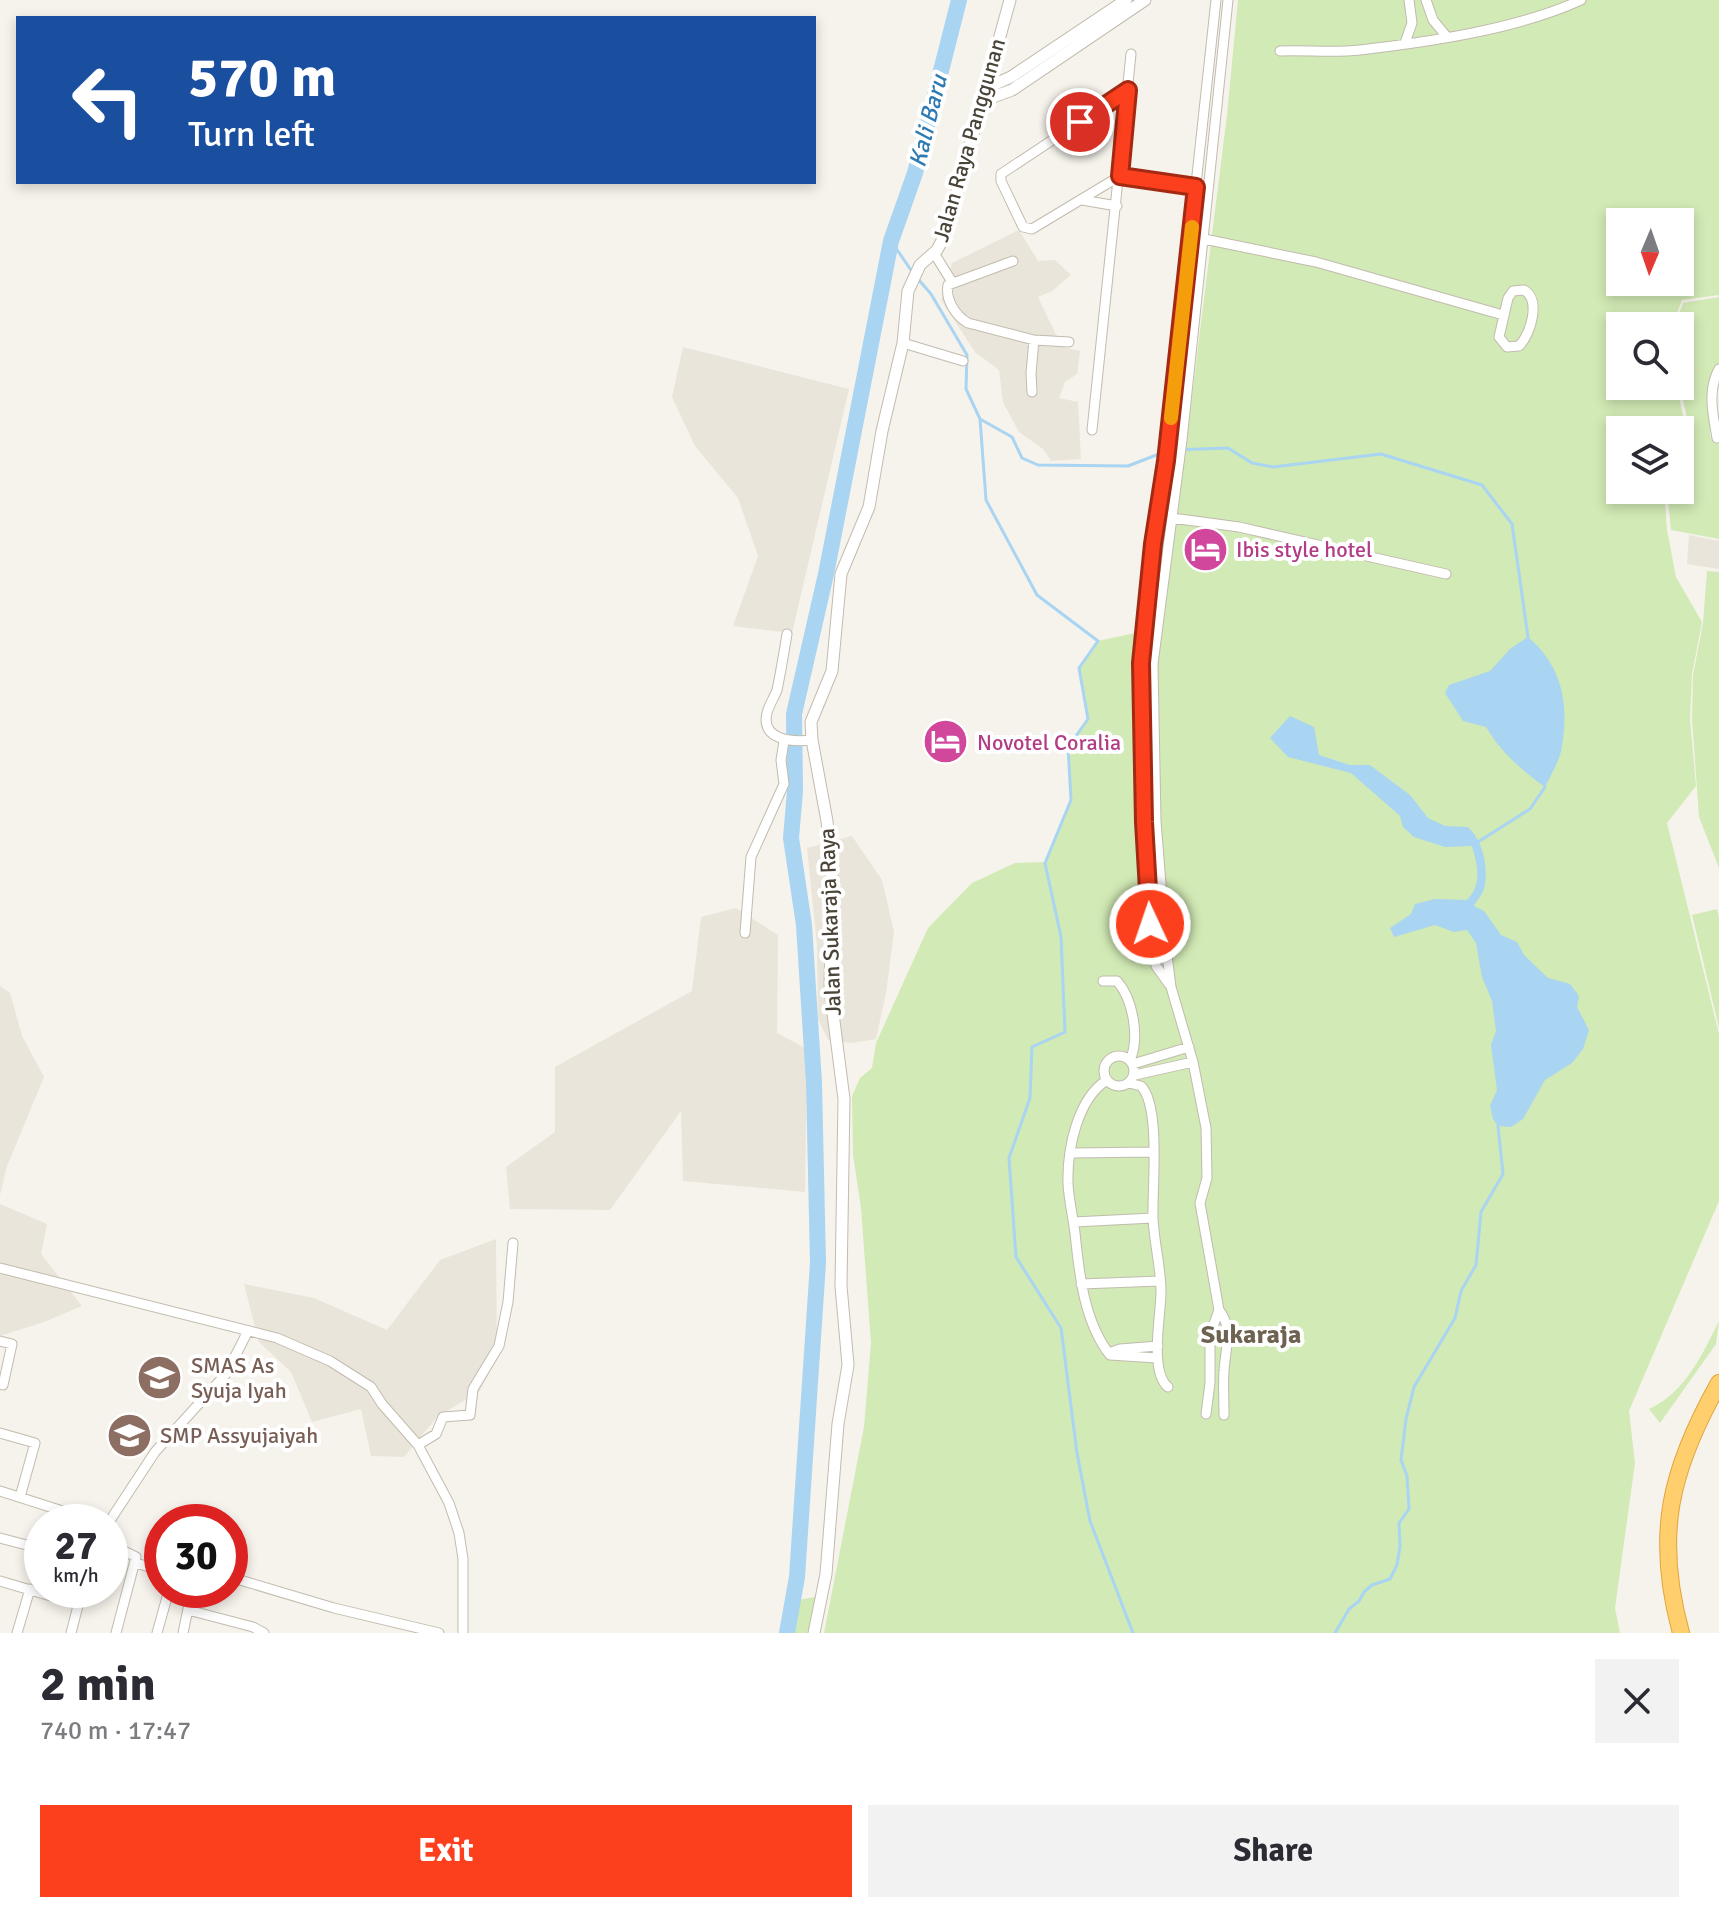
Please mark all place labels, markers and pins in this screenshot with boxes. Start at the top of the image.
pin [1046,88,1114,156]
hotel icon: Ibis style hotel [1181,525,1229,573]
place label: Ibis style hotel [1236,536,1372,563]
hotel icon: Novotel Coralia [922,718,970,766]
place label: Novotel Coralia [977,729,1121,756]
place label: SMAS As Syuja Iyah [191,1352,287,1404]
school or university icon: SMAS As Syuja Iyah [136,1354,184,1402]
school or university icon: SMP Assyujaiyah [105,1411,153,1459]
place label: SMP Assyujaiyah [160,1422,318,1449]

